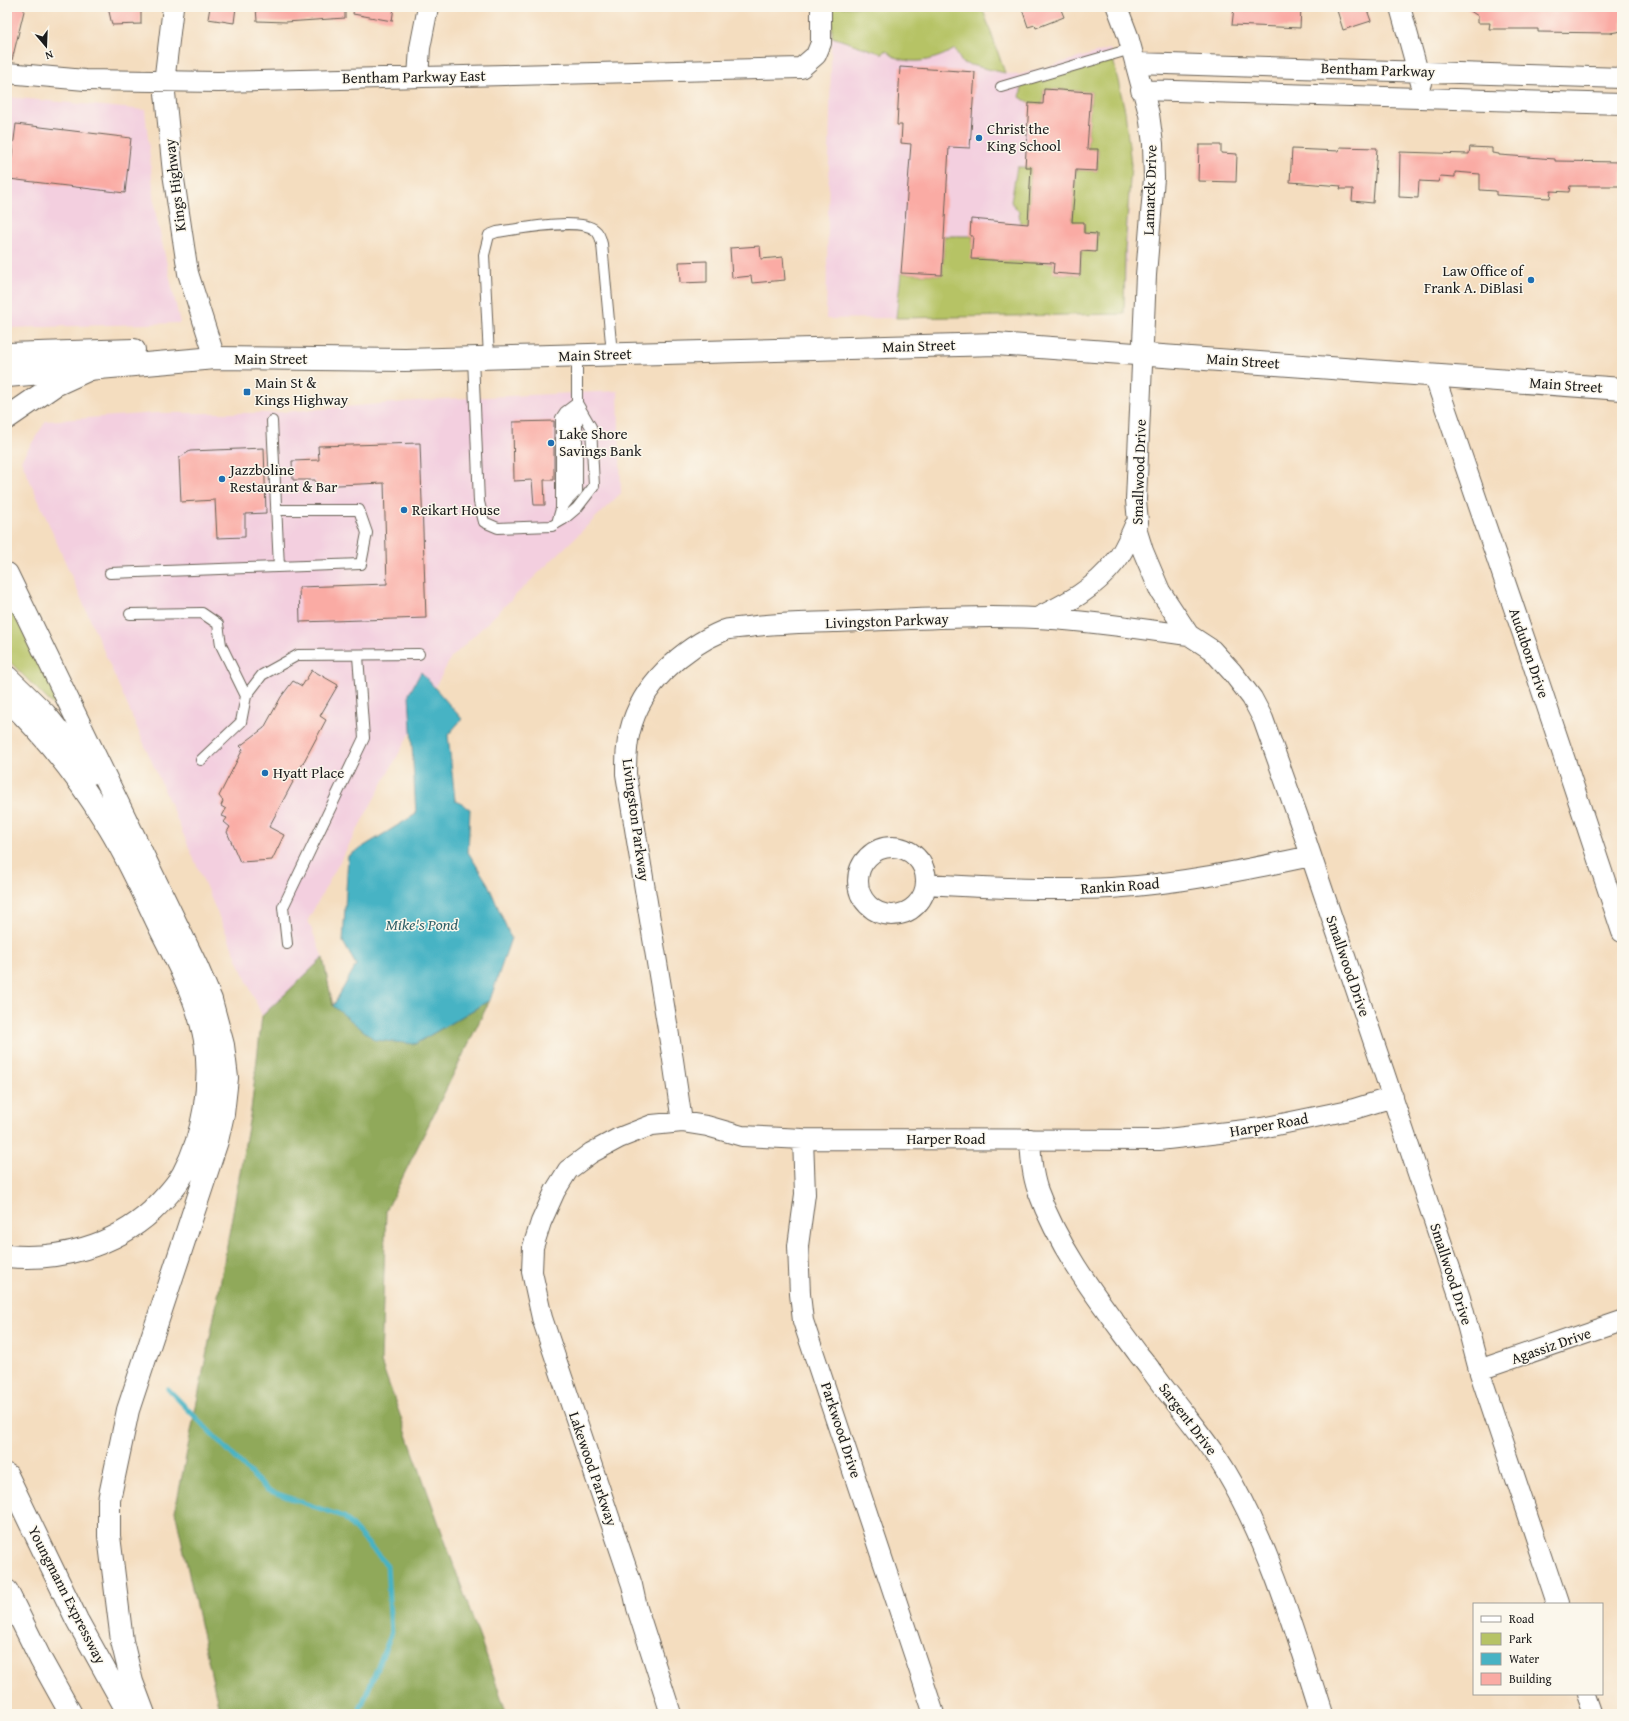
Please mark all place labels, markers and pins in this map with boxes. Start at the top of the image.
place label: Christ the King School [987,118,1061,156]
marker: Christ the King School [974,133,984,143]
place label: Law Office of Frank A. DiBlasi [1424,260,1525,298]
marker: Law Office of Frank A. DiBlasi [1526,275,1536,285]
place label: Main St & Kings Highway [255,372,349,410]
marker: Main St & Kings Highway [242,387,252,397]
place label: Lake Shore Savings Bank [559,423,642,461]
marker: Lake Shore Savings Bank [546,438,556,448]
place label: Jazzboline Restaurant & Bar [228,459,338,497]
marker: Jazzboline Restaurant & Bar [217,474,227,484]
place label: Reikart House [412,499,500,520]
marker: Reikart House [399,505,409,515]
place label: Hyatt Place [273,762,344,783]
marker: Hyatt Place [260,768,270,778]

